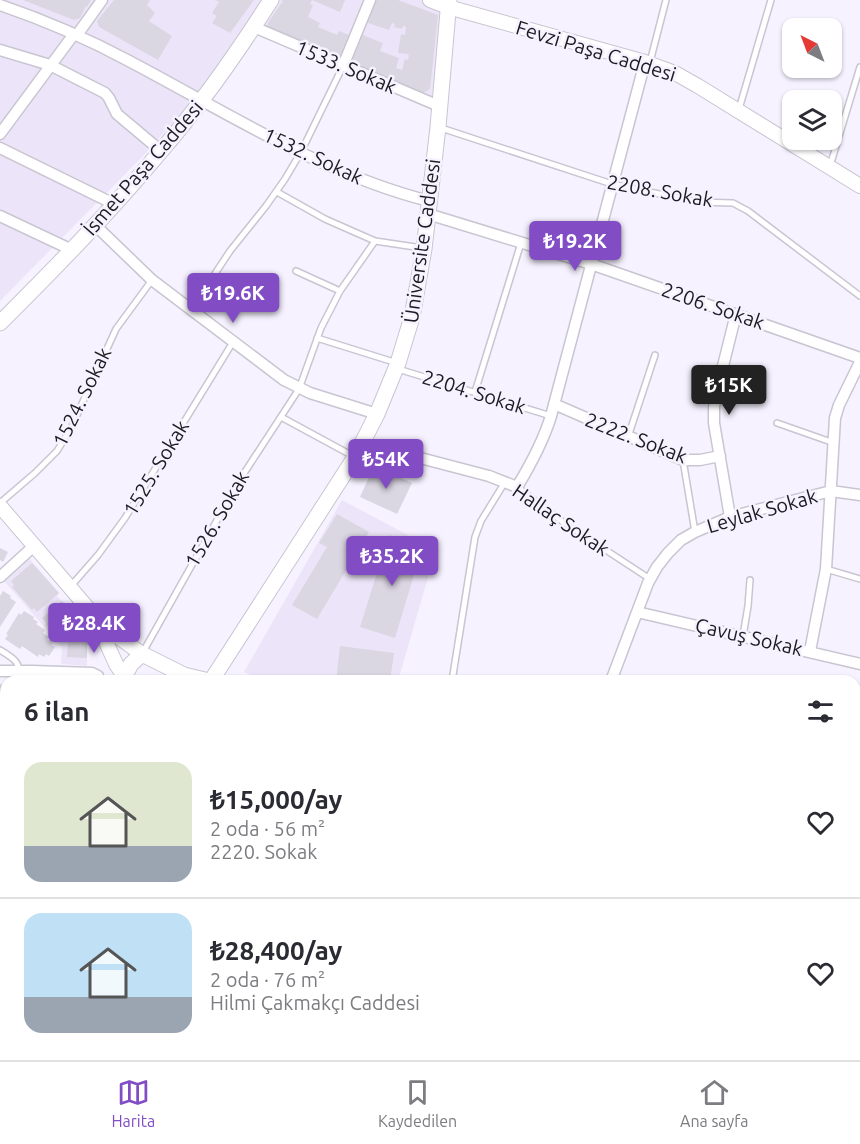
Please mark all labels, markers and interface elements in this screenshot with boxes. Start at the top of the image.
street label: Fevzi Paşa Caddesi [513,15,679,86]
north arrow [782,18,842,78]
map controls [782,18,842,150]
street label: 1533. Sokak [292,35,400,98]
button: layers [782,90,842,150]
street label: İsmet Paşa Caddesi [78,96,207,240]
street label: 1532. Sokak [260,122,367,189]
street label: Üniversite Caddesi [399,157,444,325]
street label: 2208. Sokak [605,170,715,211]
pin: ₺19.2K [526,221,624,272]
text: ₺19.2K [543,229,607,252]
pin: ₺19.6K [184,273,282,324]
street label: 2206. Sokak [659,277,768,334]
text: ₺19.6K [201,281,265,304]
street label: 1524. Sokak [48,344,115,450]
street label: 2204. Sokak [419,365,529,418]
pin: ₺15K [693,365,765,416]
text: ₺15K [705,373,753,396]
street label: 2222. Sokak [582,408,690,467]
street label: 1525. Sokak [118,416,193,520]
pin: ₺54K [350,439,422,490]
text: ₺54K [362,447,410,470]
street label: 1526. Sokak [180,467,253,571]
street label: Hallaç Sokak [509,479,614,560]
street label: Leylak Sokak [704,484,820,537]
pin: ₺35.2K [343,536,441,587]
text: ₺35.2K [360,544,424,567]
pin: ₺28.4K [45,603,143,654]
text: ₺28.4K [62,611,126,634]
street label: Çavuş Sokak [693,613,805,660]
icon: filters [804,695,837,728]
text: 6 ilan [24,697,90,726]
text: ₺15,000/ay [210,785,342,814]
icon: home [72,786,144,858]
icon: heart [804,806,837,839]
text: 2 oda · 56 m² [210,817,325,840]
text: 2220. Sokak [210,840,317,863]
text: ₺28,400/ay [210,936,342,965]
icon: home [72,937,144,1009]
icon: heart [804,957,837,990]
text: 2 oda · 76 m² [210,968,325,991]
text: Hilmi Çakmakçı Caddesi [210,991,420,1014]
tab: Harita [111,1076,155,1130]
tab: Kaydedilen [378,1076,457,1130]
tab: Ana sayfa [680,1076,749,1130]

